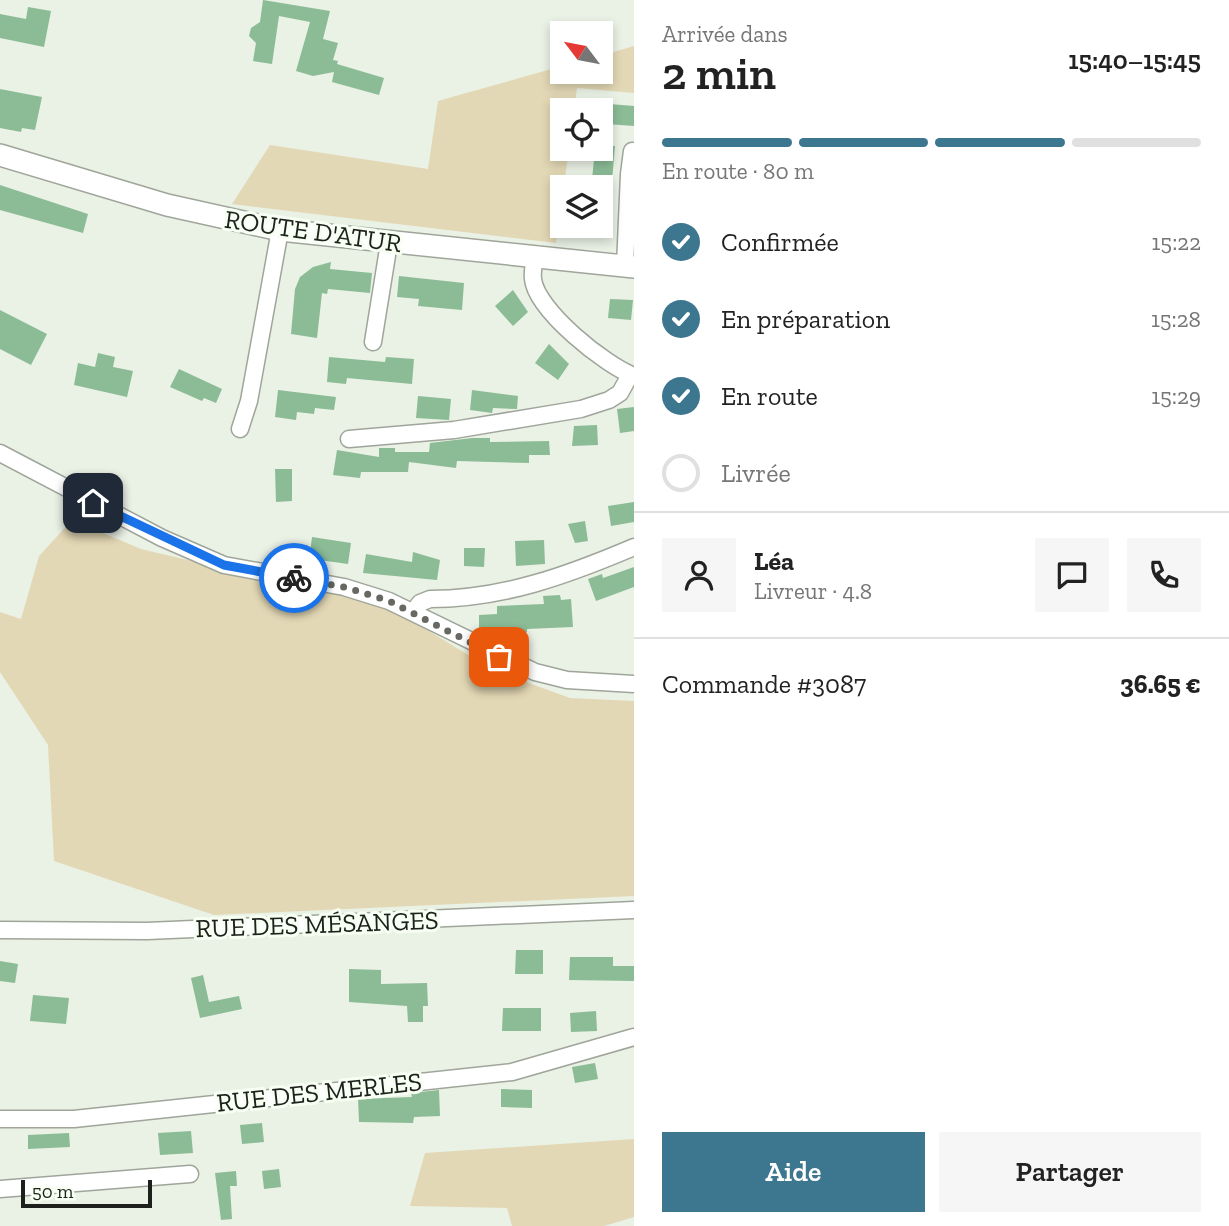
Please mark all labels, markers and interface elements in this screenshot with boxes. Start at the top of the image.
text: Arrivée dans [662,20,788,48]
north arrow [550,21,612,84]
map controls [550,21,613,238]
text: 15:40–15:45 [1068,44,1201,76]
text: 2 min [662,46,776,101]
button: locate [550,98,613,161]
text: En route · 80 m [662,157,814,185]
button: layers [550,175,613,238]
street label: ROUTE D'ATUR [222,203,404,259]
icon: check [662,223,700,261]
text: Confirmée [721,226,839,258]
text: 15:22 [1152,228,1201,256]
icon: check [662,300,700,338]
text: En préparation [721,303,890,335]
text: 15:28 [1151,305,1201,333]
icon: check [662,377,700,415]
text: En route [721,380,818,412]
text: 15:29 [1151,382,1201,410]
text: Livrée [721,457,791,489]
pin [63,473,123,533]
icon: home [74,484,112,522]
button: person [662,538,736,612]
button: chat [1035,538,1109,612]
button: phone [1127,538,1201,612]
courier [259,543,329,613]
text: Léa [754,545,794,577]
icon: bike [275,559,313,597]
text: Livreur · 4.8 [754,577,872,605]
pin [469,627,529,687]
icon: bag [480,638,518,676]
text: Commande #3087 [662,668,866,700]
text: 36.65 € [1120,668,1201,700]
street label: RUE DES MÉSANGES [195,904,439,944]
street label: RUE DES MERLES [215,1065,423,1119]
button: Aide [662,1132,925,1212]
button: Partager [939,1132,1201,1212]
scale bar [21,1177,152,1209]
text: 50 m [32,1180,73,1203]

